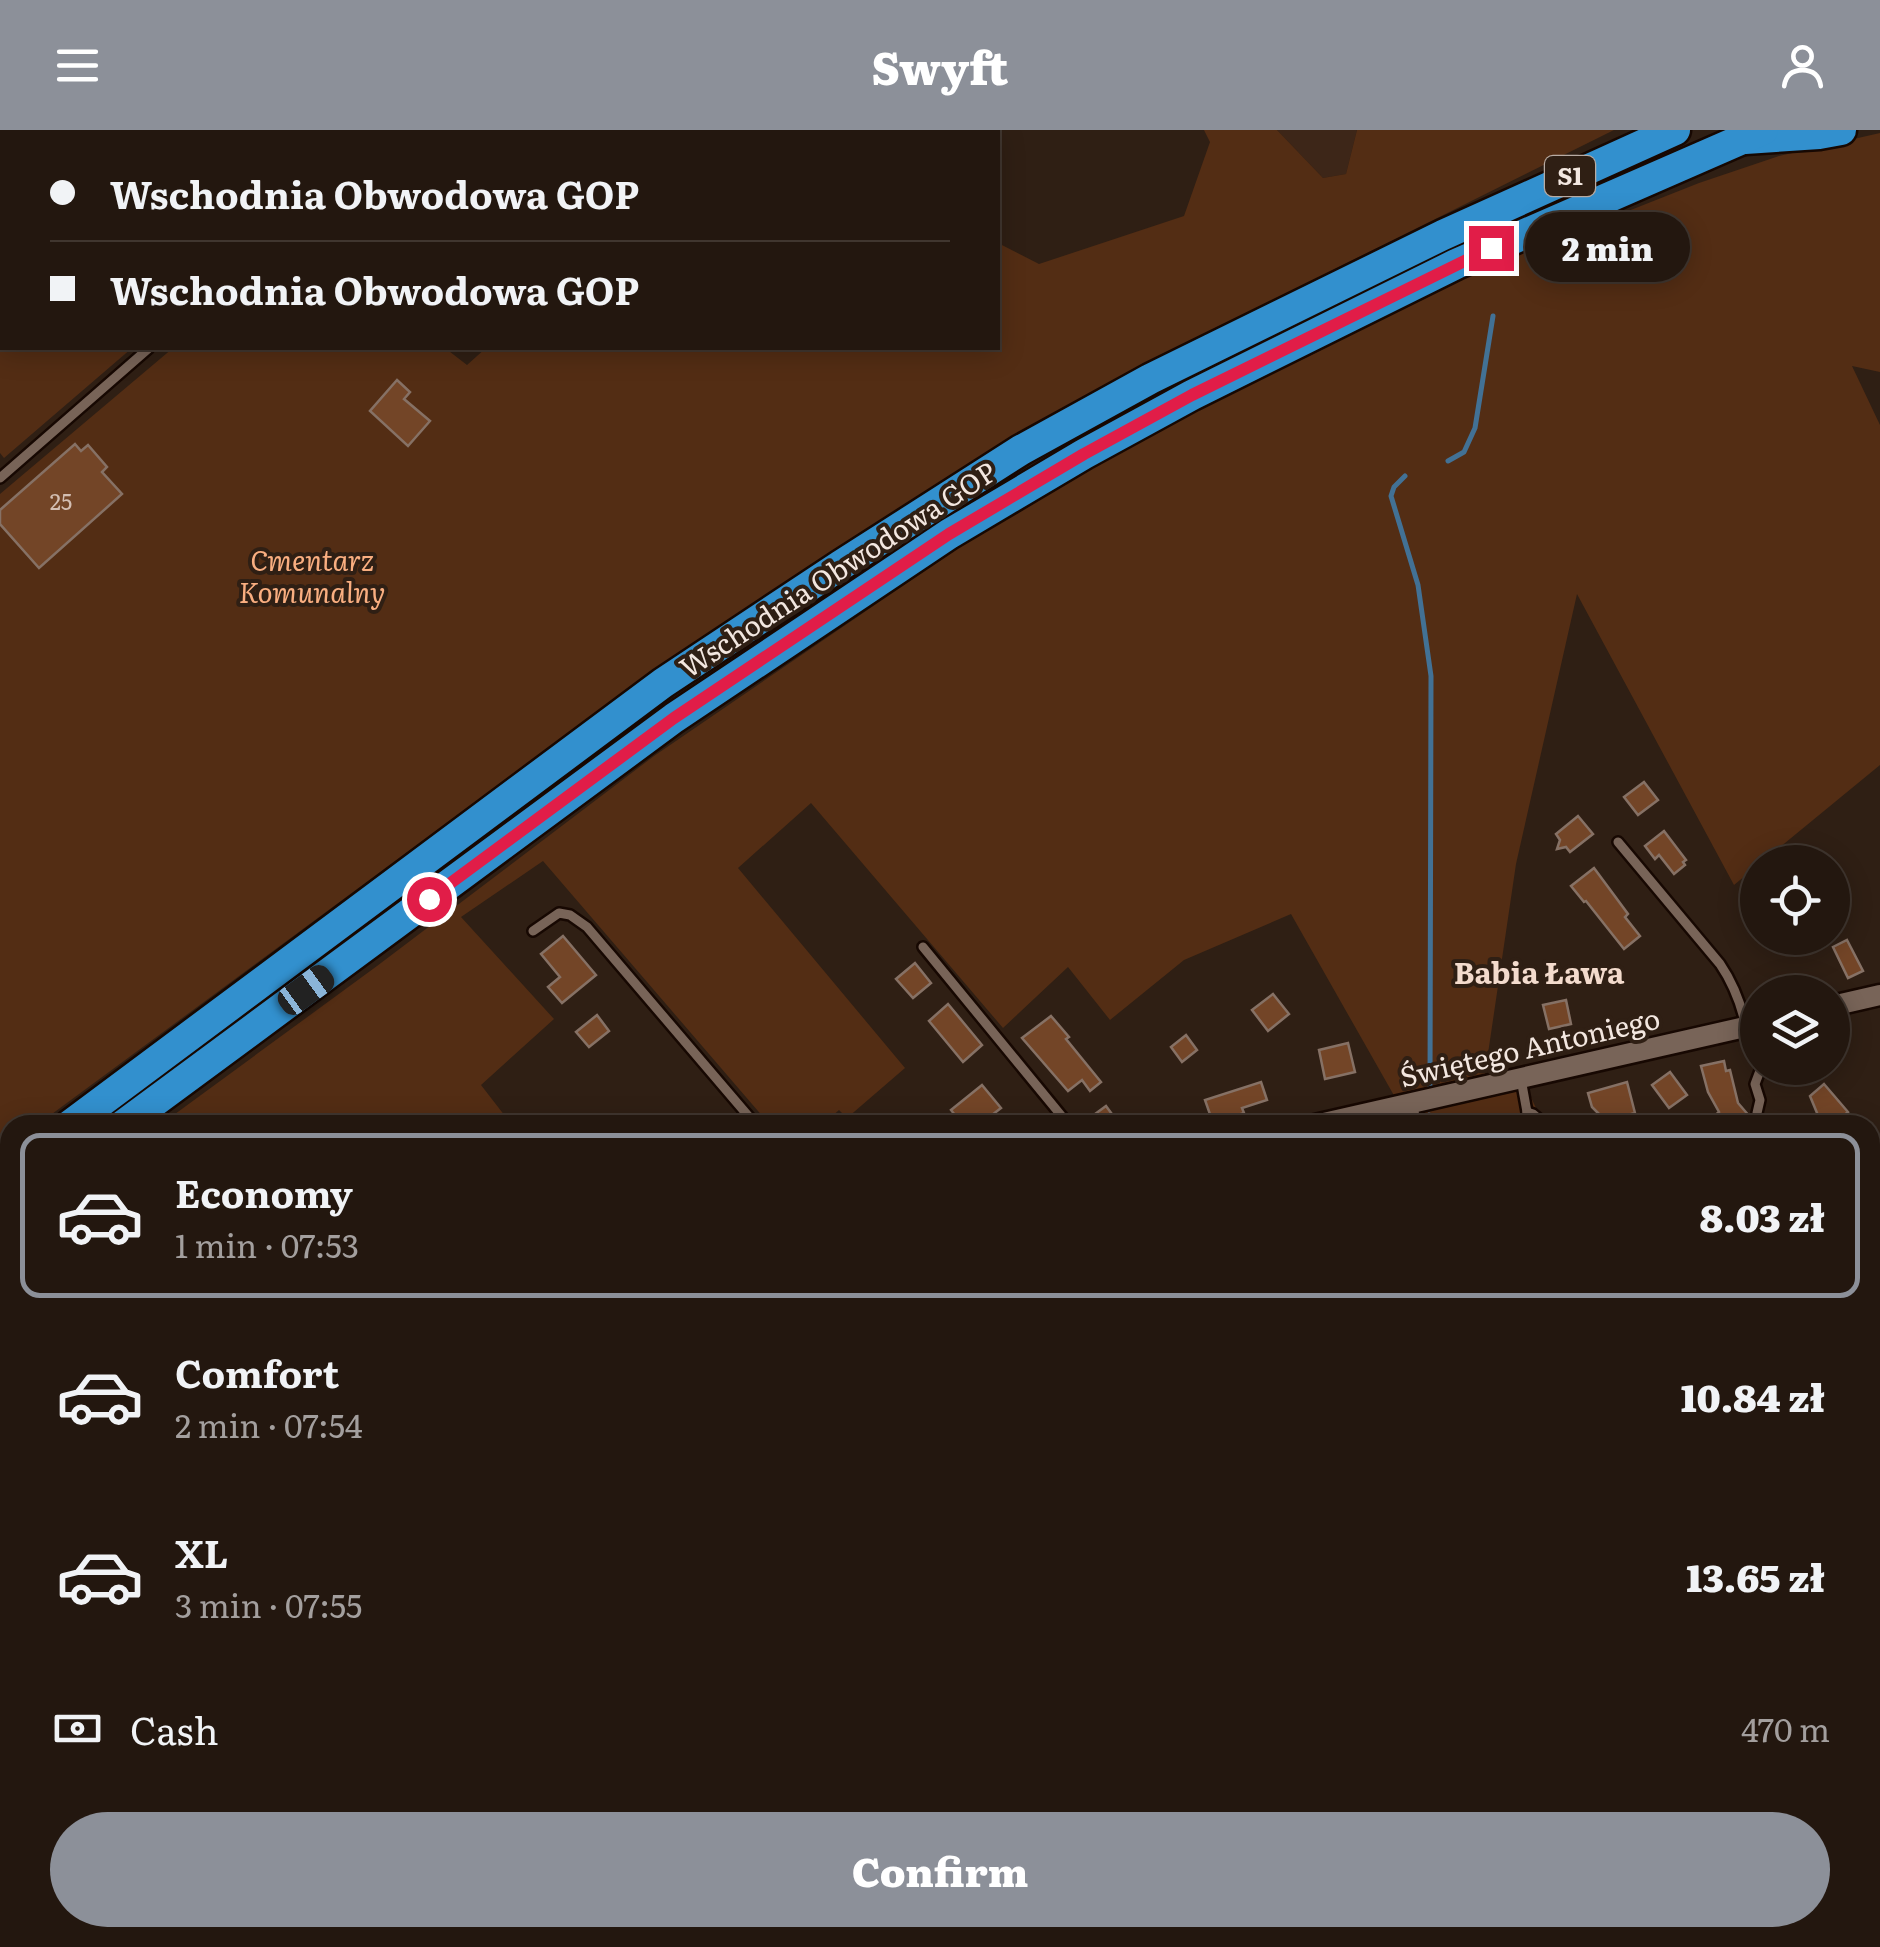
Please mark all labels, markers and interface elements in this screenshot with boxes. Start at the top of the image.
text: Swyft [872,32,1008,99]
icon: menu [50,38,105,93]
icon: person [1775,38,1830,93]
road number: S1 [1545,156,1595,196]
text: Wschodnia Obwodowa GOP [110,164,639,221]
callout: 2 min [1526,213,1691,283]
text: 2 min [1562,223,1653,271]
route end [1469,226,1514,271]
text: Wschodnia Obwodowa GOP [110,260,639,317]
street label: Wschodnia Obwodowa GOP [670,450,1004,687]
house number: 25 [50,484,72,517]
park label: Cmentarz Komunalny [239,538,385,612]
map controls [1740,845,1850,1085]
button: locate [1740,845,1850,955]
route start [407,877,452,922]
district label: Babia Ława [1454,949,1625,993]
car [273,960,339,1020]
button: layers [1740,975,1850,1085]
street label: Świętego Antoniego [1395,996,1664,1096]
text: Economy [175,1163,353,1220]
icon: car [55,1171,145,1261]
text: 8.03 zł [1700,1187,1825,1244]
text: 1 min · 07:53 [175,1220,359,1268]
text: Comfort [175,1343,339,1400]
icon: car [55,1351,145,1441]
text: 10.84 zł [1681,1367,1825,1424]
text: 2 min · 07:54 [175,1400,363,1448]
text: XL [175,1523,228,1580]
icon: car [55,1531,145,1621]
text: 13.65 zł [1686,1547,1825,1604]
text: 3 min · 07:55 [175,1580,362,1628]
text: Cash [130,1700,219,1757]
icon: cash [50,1701,105,1756]
text: 470 m [1741,1704,1830,1752]
button: Confirm [50,1812,1830,1927]

